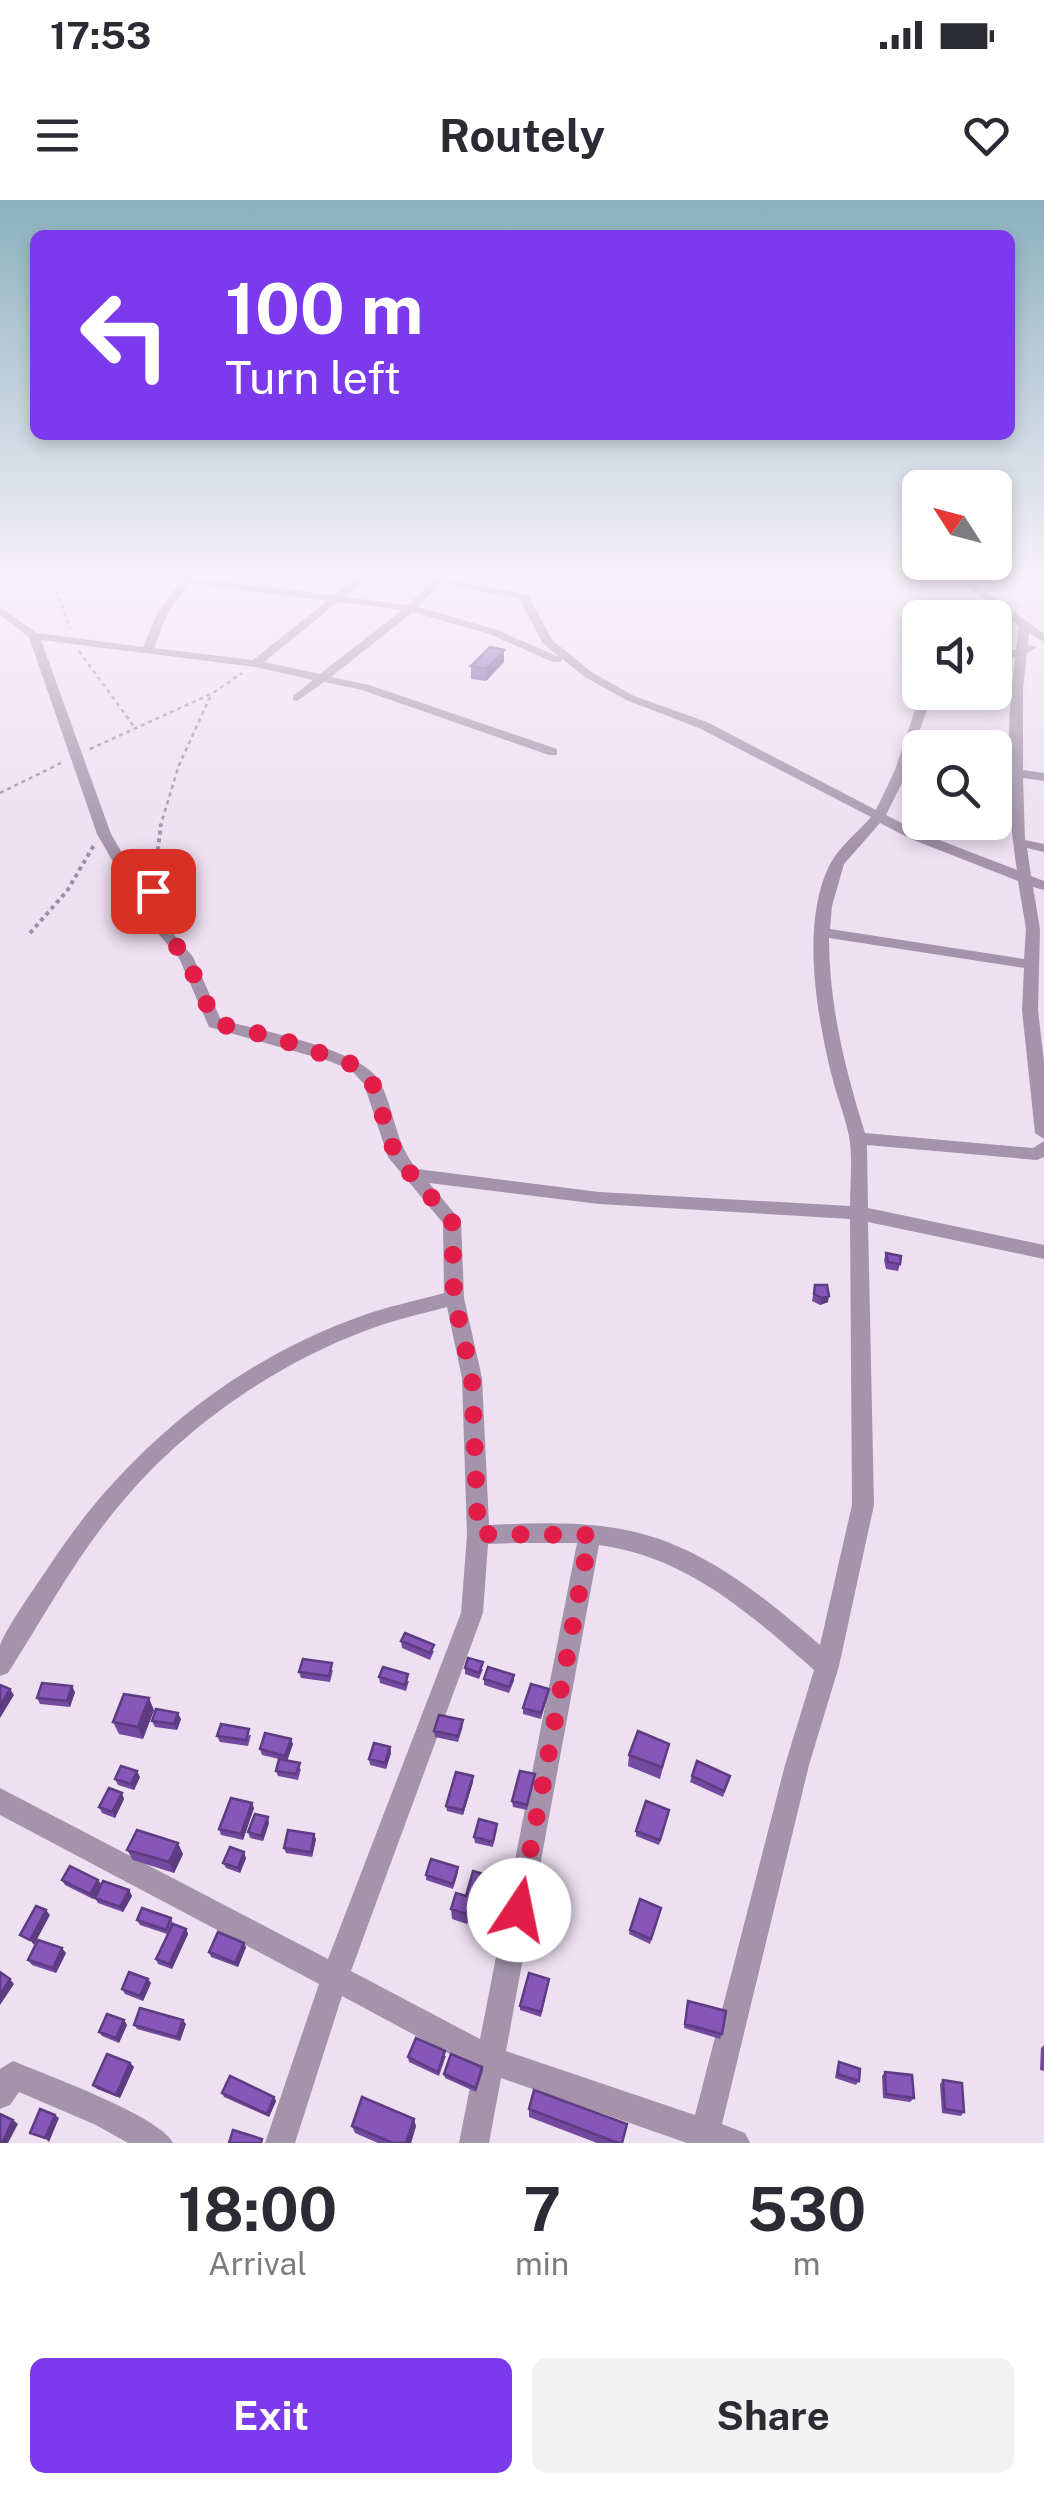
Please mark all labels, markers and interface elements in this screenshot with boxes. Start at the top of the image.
text: 17:53 [50,13,151,58]
icon: menu [30,108,85,163]
icon: heart [959,108,1014,163]
text: Routely [439,109,605,162]
text: 100 m [225,267,423,350]
icon: left [60,270,190,400]
text: Turn left [225,351,401,404]
north arrow [902,470,1012,580]
map controls [902,470,1012,840]
button: sound [902,600,1012,710]
button: search [902,730,1012,840]
pin [111,849,196,934]
icon: arrive [126,864,181,919]
position arrow [467,1858,571,1962]
text: 18:00 [178,2174,337,2245]
text: 7 [523,2174,561,2245]
text: 530 [747,2174,866,2245]
text: Arrival [208,2245,307,2282]
text: min [515,2245,569,2282]
text: m [793,2245,821,2282]
button: Exit [30,2358,512,2473]
button: Share [532,2358,1014,2473]

